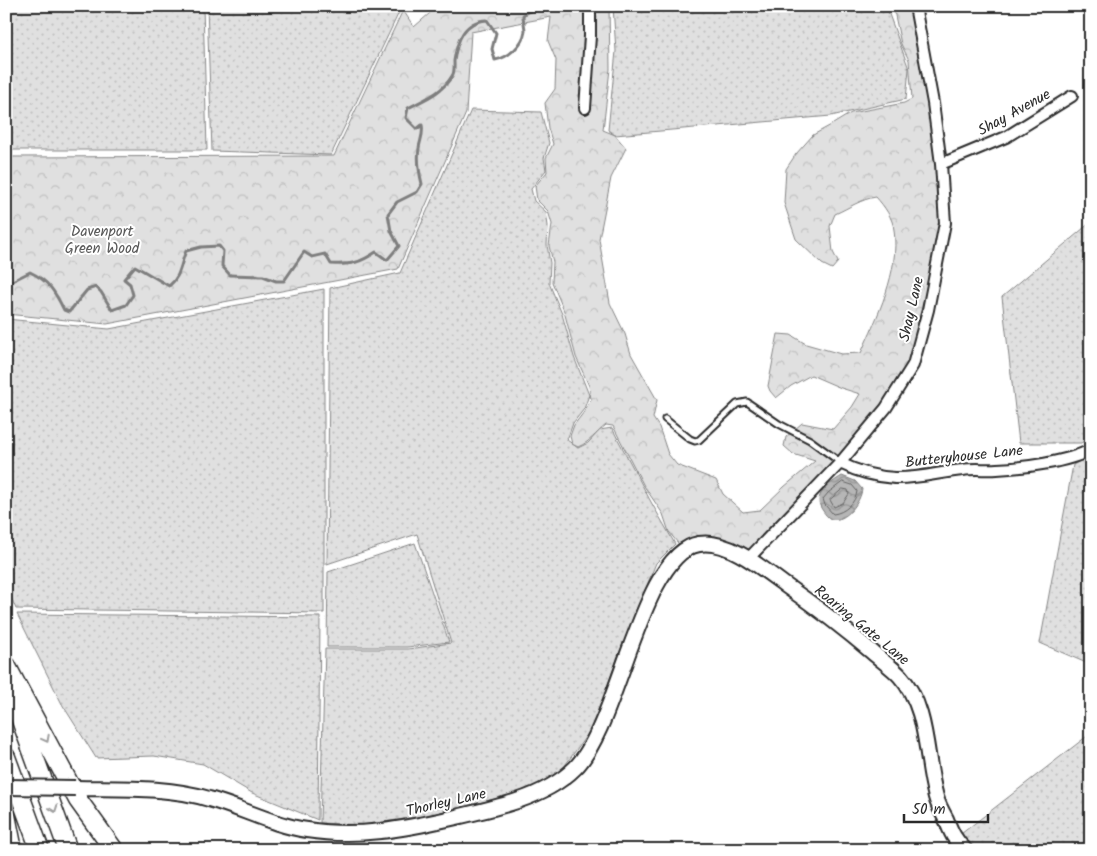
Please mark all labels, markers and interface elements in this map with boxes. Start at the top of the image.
street label: Shay Avenue [974,83,1056,143]
park label: Davenport Green Wood [65,220,140,261]
street label: Shay Lane [893,274,931,344]
street label: Butteryhouse Lane [904,439,1024,475]
street label: Roaring Gate Lane [808,580,915,672]
one-way arrow [39,734,49,743]
street label: Thorley Lane [404,782,489,824]
scale bar [904,791,988,823]
text: 50 m [912,798,946,822]
one-way arrow [48,804,58,812]

